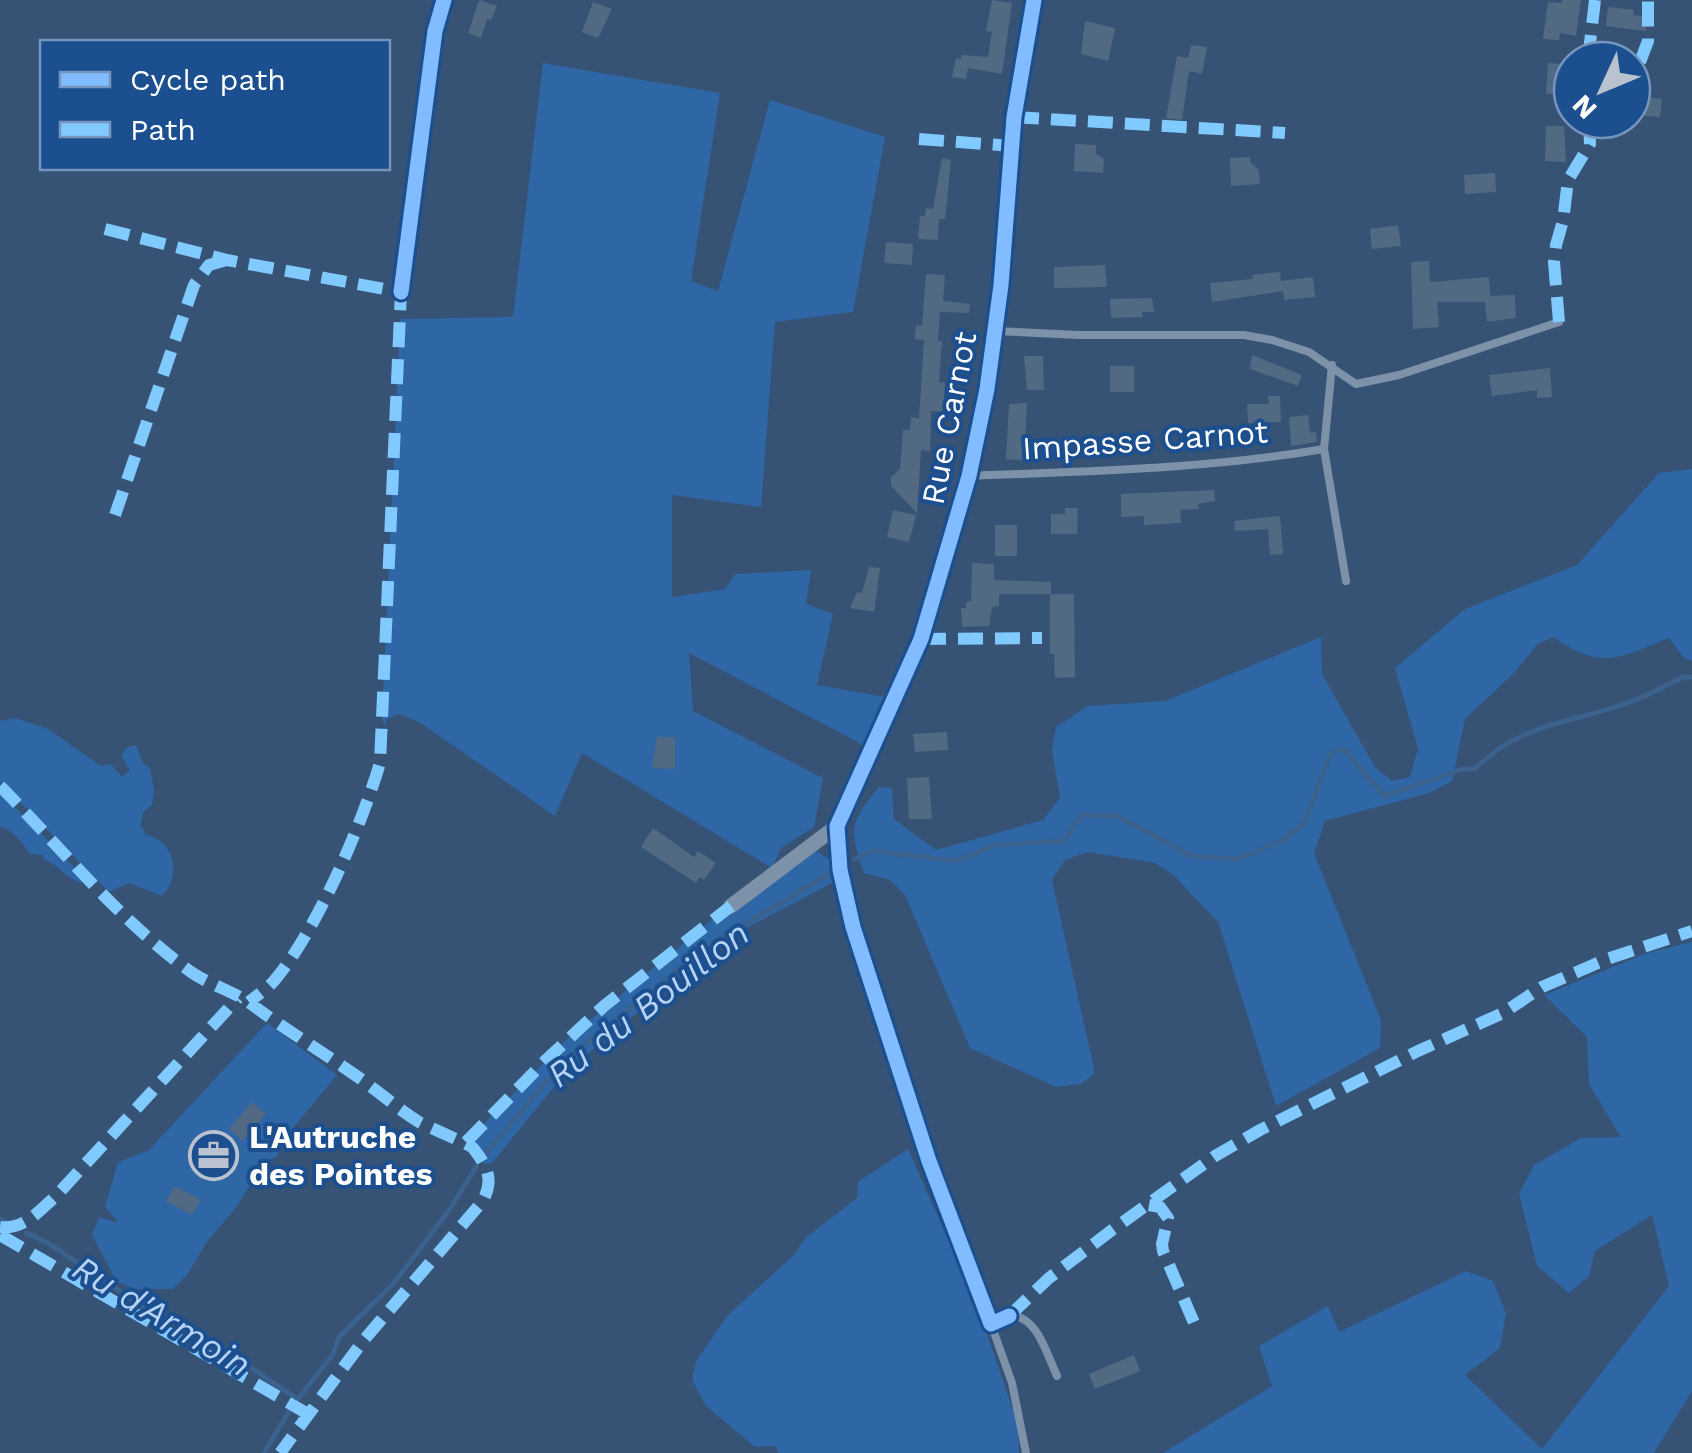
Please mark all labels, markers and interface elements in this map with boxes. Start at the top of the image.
legend [40,40,390,170]
north arrow [1552,40,1652,140]
text: Cycle path [130,62,286,97]
text: N [1565,88,1603,126]
text: Path [130,112,196,147]
street label: Rue Carnot [914,328,984,508]
street label: Impasse Carnot [1021,412,1269,468]
water label: Ru du Bouillon [539,912,757,1096]
place label: L'Autruche des Pointes [249,1118,432,1193]
office icon: L'Autruche des Pointes [188,1129,240,1181]
water label: Ru d'Armoin [65,1246,259,1386]

